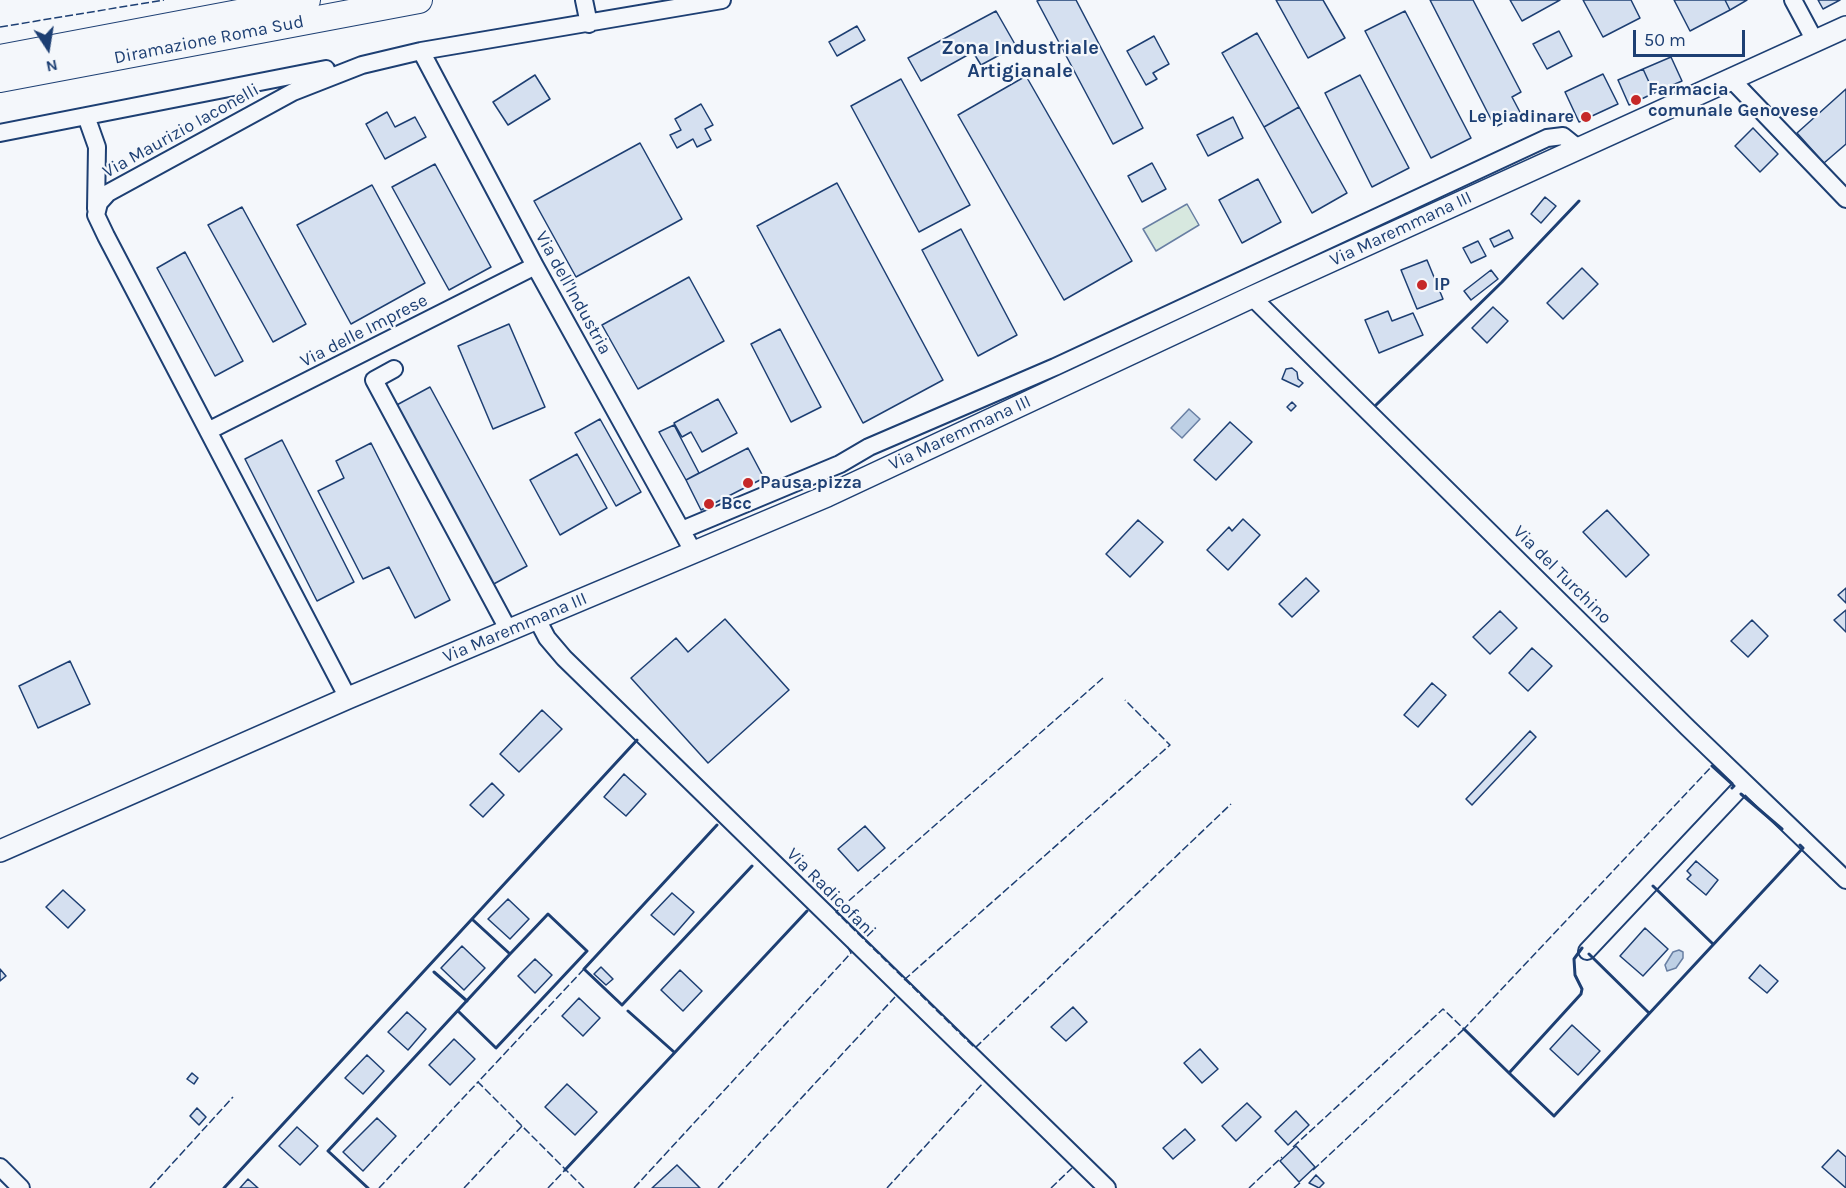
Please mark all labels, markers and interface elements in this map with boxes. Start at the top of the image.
street label: Diramazione Roma Sud [112,11,306,69]
north arrow [18,18,78,78]
scale bar [1636,18,1748,56]
text: 50 m [1644,29,1686,51]
district label: Zona Industriale Artigianale [941,36,1099,83]
text: N [44,56,59,77]
street label: Via Maurizio Iaconelli [99,79,263,183]
place label: Farmacia comunale Genovese [1648,79,1818,122]
marker: Farmacia comunale Genovese [1629,93,1643,107]
place label: Le piadinare [1468,106,1574,128]
marker: Le piadinare [1579,110,1593,124]
street label: Via Maremmana III [1326,187,1476,271]
street label: Via dell'Industria [530,228,616,358]
place label: IP [1434,274,1450,296]
marker: IP [1415,278,1429,292]
street label: Via delle Imprese [297,290,431,372]
street label: Via Maremmana III [885,391,1035,475]
place label: Pausa pizza [760,472,862,494]
marker: Pausa pizza [741,476,755,490]
place label: Bcc [721,493,752,515]
marker: Bcc [702,497,716,511]
street label: Via del Turchino [1508,521,1616,629]
street label: Via Maremmana III [440,588,590,668]
street label: Via Radicofani [782,844,880,942]

